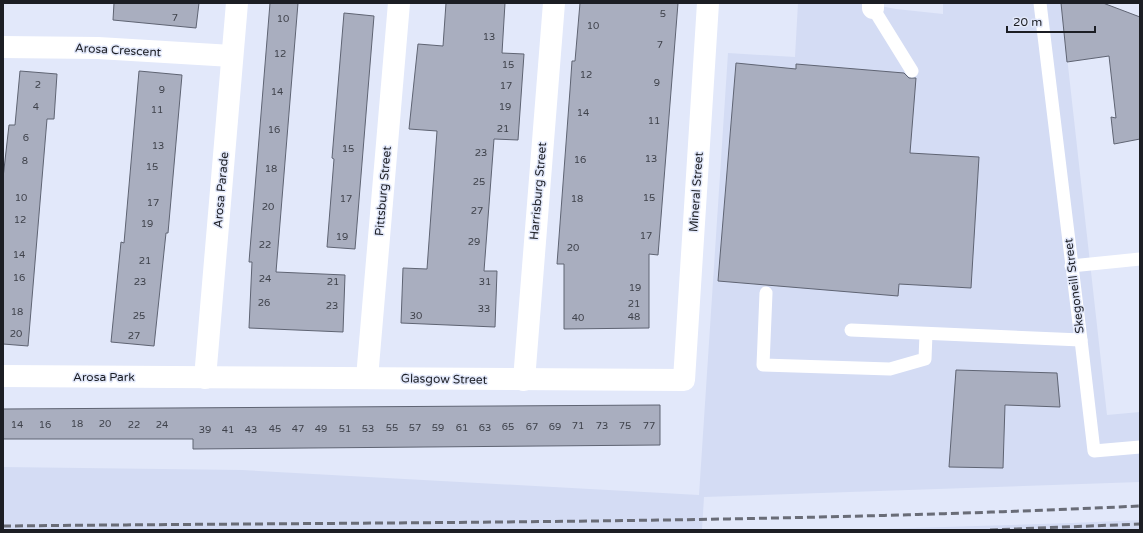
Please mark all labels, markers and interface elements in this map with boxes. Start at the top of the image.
house number: 5 [660,8,666,20]
scale bar [1007,8,1095,34]
house number: 7 [172,12,178,24]
house number: 10 [277,13,289,25]
text: 20 m [1013,15,1042,29]
house number: 10 [587,20,599,32]
house number: 13 [483,31,495,43]
house number: 7 [657,39,663,51]
street label: Arosa Crescent [75,41,162,59]
house number: 12 [274,48,286,60]
house number: 15 [502,59,514,71]
house number: 12 [580,69,592,81]
house number: 9 [654,77,660,89]
house number: 2 [35,79,41,91]
house number: 17 [500,80,512,92]
house number: 9 [159,84,165,96]
house number: 14 [271,86,283,98]
house number: 4 [33,101,39,113]
house number: 19 [499,101,511,113]
house number: 11 [151,104,163,116]
house number: 14 [577,107,589,119]
house number: 11 [648,115,660,127]
house number: 21 [497,123,509,135]
house number: 16 [268,124,280,136]
house number: 6 [23,132,29,144]
house number: 13 [152,140,164,152]
street label: Harrisburg Street [527,141,549,240]
house number: 15 [342,143,354,155]
street label: Pittsburg Street [372,145,394,237]
house number: 23 [475,147,487,159]
street label: Arosa Parade [211,151,231,229]
street label: Mineral Street [686,151,706,233]
house number: 13 [645,153,657,165]
house number: 16 [574,154,586,166]
house number: 8 [22,155,28,167]
house number: 15 [146,161,158,173]
house number: 18 [265,163,277,175]
house number: 25 [473,176,485,188]
house number: 10 [15,192,27,204]
house number: 15 [643,192,655,204]
house number: 17 [340,193,352,205]
house number: 18 [571,193,583,205]
house number: 17 [147,197,159,209]
house number: 20 [262,201,274,213]
house number: 27 [471,205,483,217]
house number: 12 [14,214,26,226]
house number: 19 [141,218,153,230]
house number: 17 [640,230,652,242]
house number: 19 [336,231,348,243]
house number: 29 [468,236,480,248]
street label: Skegoneill Street [1061,237,1087,334]
house number: 22 [259,239,271,251]
house number: 20 [567,242,579,254]
house number: 14 [13,249,25,261]
house number: 21 [139,255,151,267]
house number: 16 [13,272,25,284]
house number: 24 [259,273,271,285]
house number: 23 [134,276,146,288]
house number: 21 [327,276,339,288]
house number: 31 [479,276,491,288]
house number: 19 [629,282,641,294]
house number: 26 [258,297,270,309]
house number: 21 [628,298,640,310]
house number: 23 [326,300,338,312]
house number: 33 [478,303,490,315]
house number: 18 [11,306,23,318]
house number: 25 [133,310,145,322]
house number: 30 [410,310,422,322]
house number: 48 [628,311,640,323]
house number: 40 [572,312,584,324]
house number: 20 [10,328,22,340]
house number: 27 [128,330,140,342]
street label: Arosa Park [73,370,135,384]
street label: Glasgow Street [401,371,488,387]
house number: 18 [71,418,83,430]
house number: 20 [99,418,111,430]
house number: 14 [11,419,23,431]
house number: 16 [39,419,51,431]
house number: 22 [128,419,140,431]
house number: 24 [156,419,168,431]
house number: 71 [572,420,584,432]
house number: 73 [596,420,608,432]
house number: 75 [619,420,631,432]
house number: 77 [643,420,655,432]
house number: 65 [502,421,514,433]
house number: 67 [526,421,538,433]
house number: 69 [549,421,561,433]
house number: 55 [386,422,398,434]
house number: 57 [409,422,421,434]
house number: 59 [432,422,444,434]
house number: 61 [456,422,468,434]
house number: 63 [479,422,491,434]
house number: 45 [269,423,281,435]
house number: 47 [292,423,304,435]
house number: 49 [315,423,327,435]
house number: 51 [339,423,351,435]
house number: 53 [362,423,374,435]
house number: 39 [199,424,211,436]
house number: 41 [222,424,234,436]
house number: 43 [245,424,257,436]

